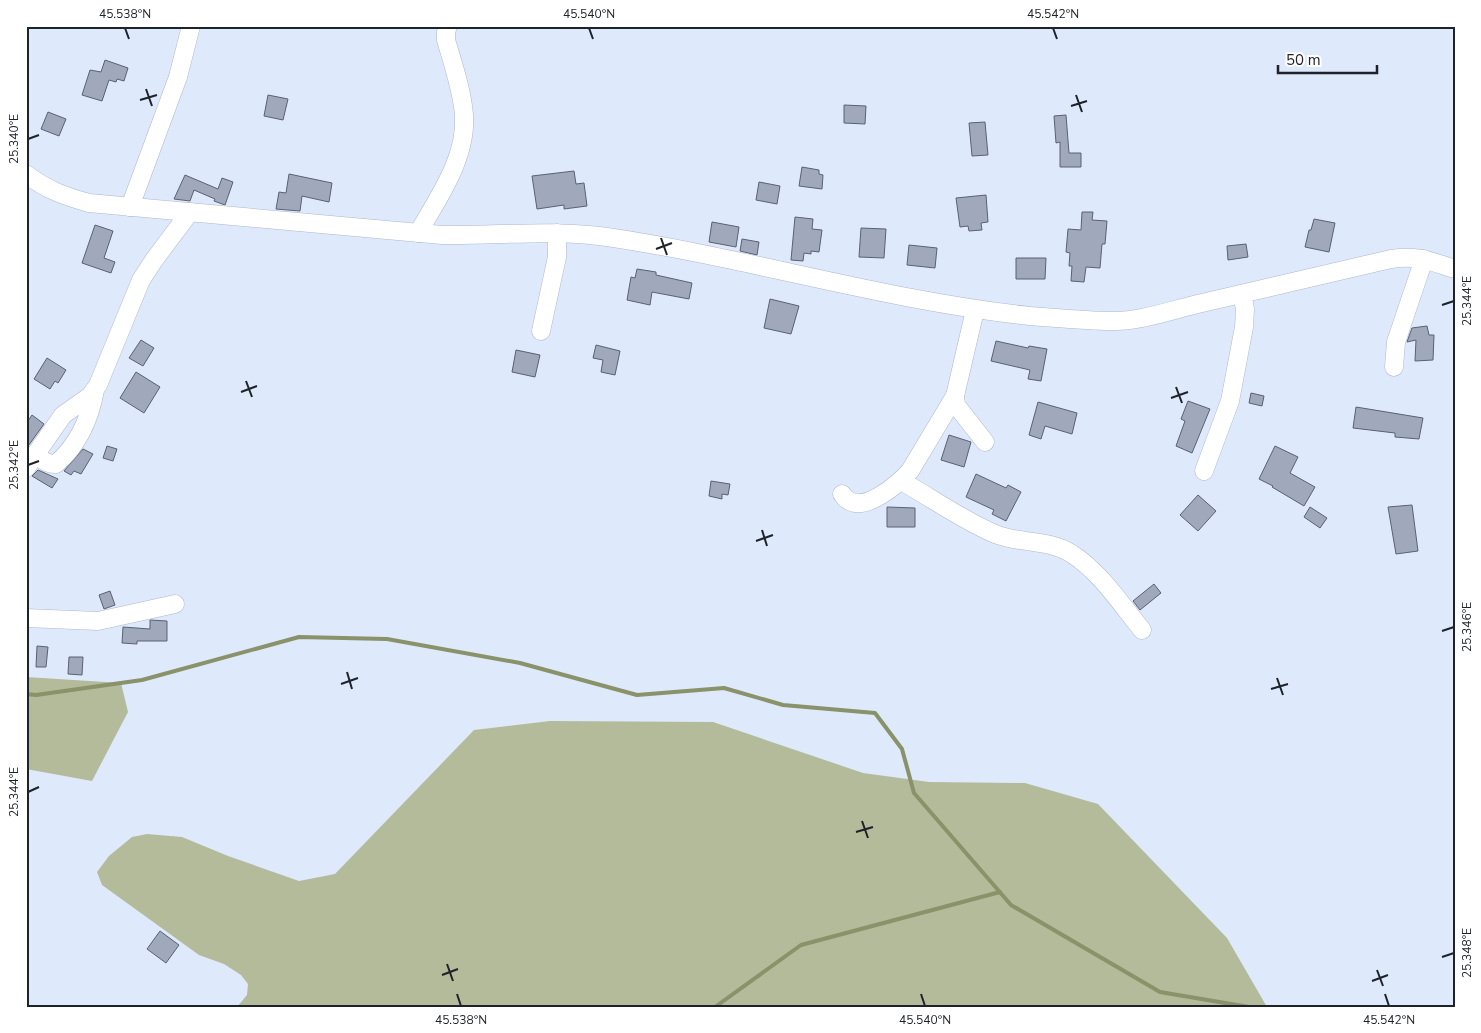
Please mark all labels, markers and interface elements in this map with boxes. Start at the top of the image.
text: 45.538°N [99,6,151,22]
text: 45.540°N [563,6,615,22]
text: 45.542°N [1027,6,1079,22]
scale bar [1278,42,1377,74]
text: 50 m [1286,50,1321,70]
text: 25.340°E [6,114,22,164]
text: 25.344°E [1459,276,1475,326]
text: 25.342°E [6,440,22,490]
text: 25.346°E [1459,602,1475,652]
text: 25.344°E [6,767,22,817]
text: 25.348°E [1459,928,1475,978]
text: 45.538°N [435,1012,487,1028]
text: 45.540°N [899,1012,951,1028]
text: 45.542°N [1363,1012,1415,1028]

